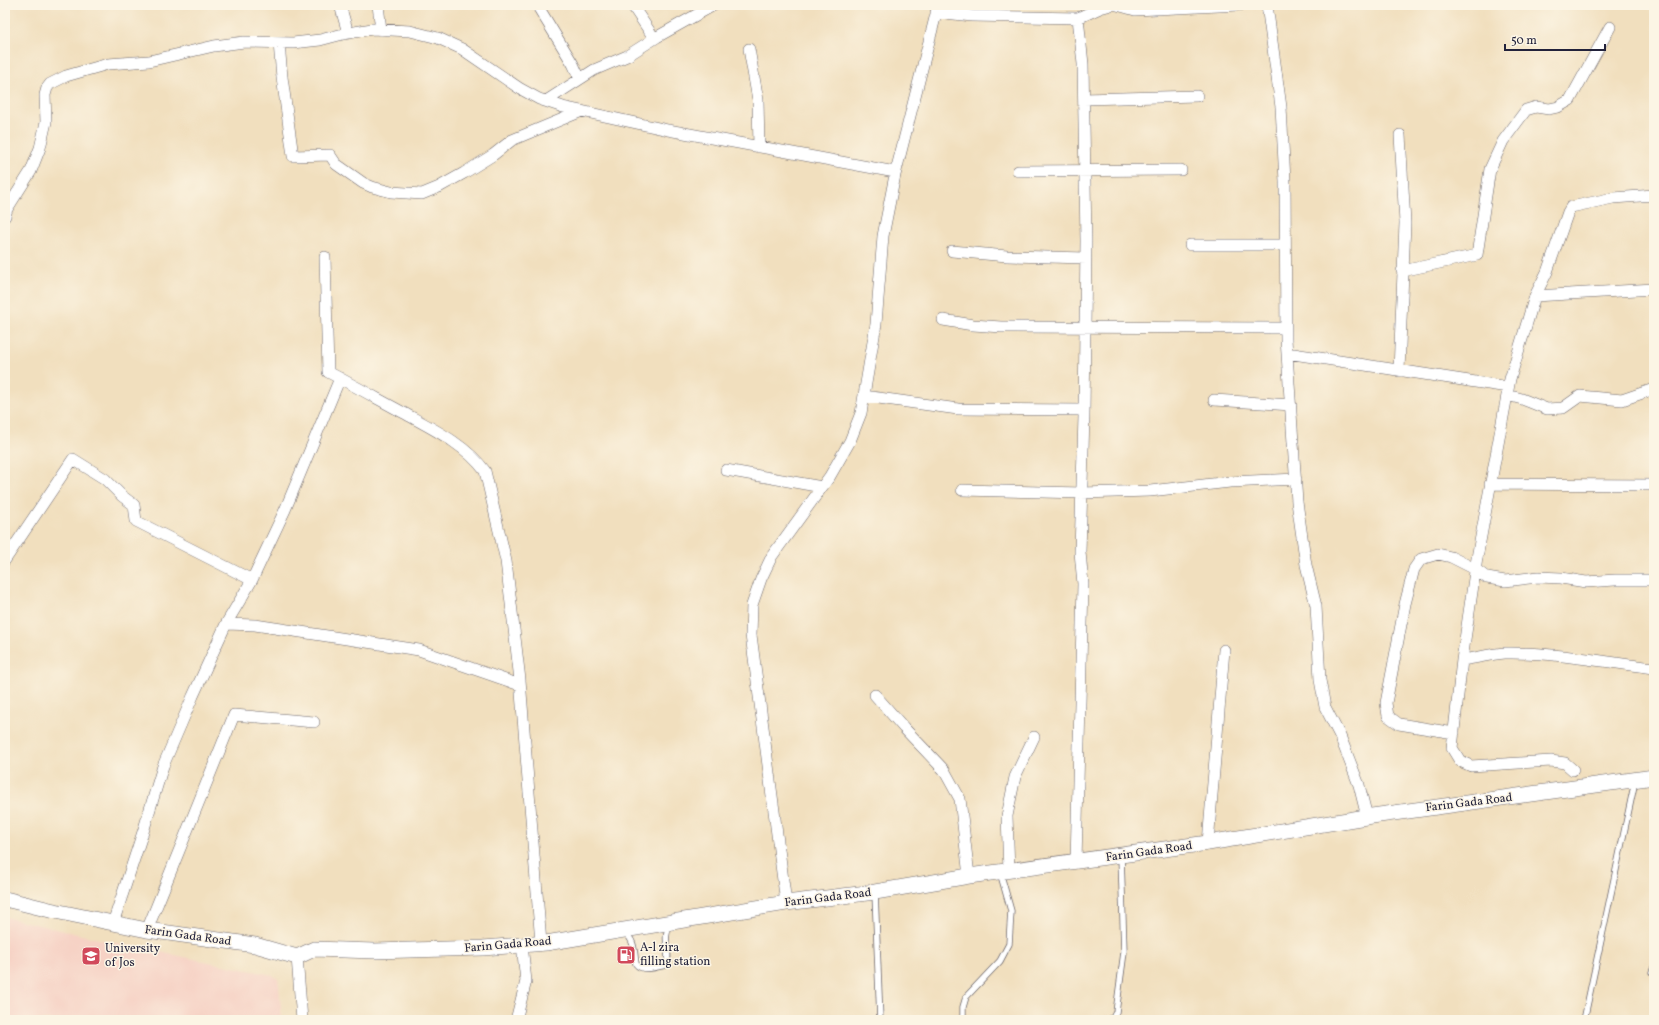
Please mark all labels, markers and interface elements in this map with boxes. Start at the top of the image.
scale bar [1505,26,1605,52]
text: 50 m [1511,33,1537,49]
street label: Farin Gada Road [1425,790,1514,816]
street label: Farin Gada Road [1105,838,1194,866]
street label: Farin Gada Road [784,885,873,911]
street label: Farin Gada Road [144,922,233,950]
street label: Farin Gada Road [464,933,552,957]
place label: A-l zira filling station [640,940,711,970]
place label: University of Jos [105,941,161,971]
fuel station icon: A-l zira filling station [615,944,637,966]
school or university icon: University of Jos [80,945,102,967]

